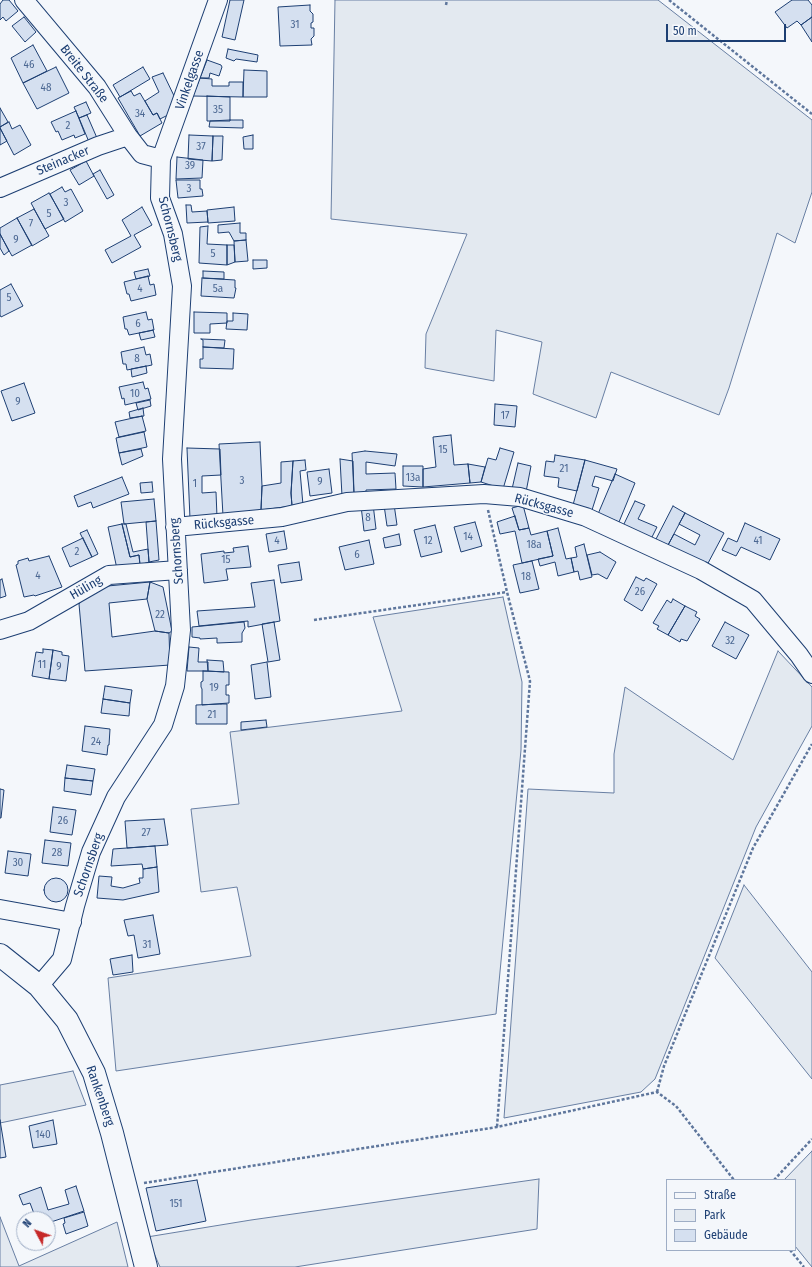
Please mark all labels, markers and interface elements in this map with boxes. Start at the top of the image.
scale bar [668,16,788,42]
house number: 31 [291,18,299,32]
text: 50 m [673,24,697,38]
street label: Breite Straße [57,42,111,106]
street label: Vinkelgasse [173,48,207,112]
house number: 46 [24,58,34,72]
house number: 48 [41,81,51,95]
house number: 35 [213,103,223,117]
house number: 34 [135,107,145,121]
house number: 2 [66,119,70,133]
house number: 37 [196,140,206,154]
street label: Steinacker [34,143,92,179]
house number: 39 [185,159,195,173]
house number: 3 [187,182,191,196]
street label: Schornsberg [154,195,186,263]
house number: 3 [64,196,68,210]
house number: 5 [46,207,52,221]
house number: 7 [29,217,33,231]
house number: 9 [13,233,19,247]
house number: 5 [210,247,216,261]
house number: 4 [137,282,143,296]
house number: 5a [213,282,223,296]
house number: 5 [6,291,12,305]
house number: 6 [135,317,141,331]
house number: 8 [134,352,140,366]
house number: 10 [130,387,140,401]
house number: 9 [15,395,21,409]
house number: 17 [501,409,509,423]
house number: 15 [438,443,448,457]
house number: 21 [560,462,568,476]
house number: 13a [406,471,420,485]
house number: 3 [240,474,244,488]
house number: 9 [317,475,323,489]
house number: 1 [193,477,197,491]
street label: Rücksgasse [513,491,575,521]
house number: 8 [365,511,371,525]
street label: Rücksgasse [193,513,255,533]
street label: Schornsberg [167,517,187,585]
house number: 14 [463,530,473,544]
house number: 4 [274,534,280,548]
house number: 12 [423,534,433,548]
house number: 41 [753,534,763,548]
house number: 18a [526,538,542,552]
house number: 2 [75,545,79,559]
house number: 6 [354,548,360,562]
house number: 15 [221,553,231,567]
house number: 4 [35,569,41,583]
house number: 18 [521,570,531,584]
street label: Hüling [67,573,105,603]
house number: 26 [635,585,645,599]
house number: 22 [155,608,165,622]
house number: 32 [725,634,735,648]
house number: 11 [38,658,46,672]
house number: 9 [56,660,62,674]
house number: 19 [209,681,219,695]
house number: 21 [208,708,216,722]
house number: 24 [91,735,101,749]
house number: 26 [58,814,68,828]
house number: 27 [141,826,151,840]
street label: Schornsberg [71,831,107,899]
house number: 28 [52,846,62,860]
house number: 30 [13,856,23,870]
house number: 31 [143,938,151,952]
street label: Rankenberg [82,1064,118,1128]
house number: 140 [35,1128,51,1142]
legend [666,1179,796,1251]
text: Straße [704,1188,736,1202]
house number: 151 [169,1197,183,1211]
text: Park [704,1208,725,1222]
north arrow [16,1211,56,1251]
text: N [20,1217,34,1230]
text: Gebäude [704,1228,748,1242]

